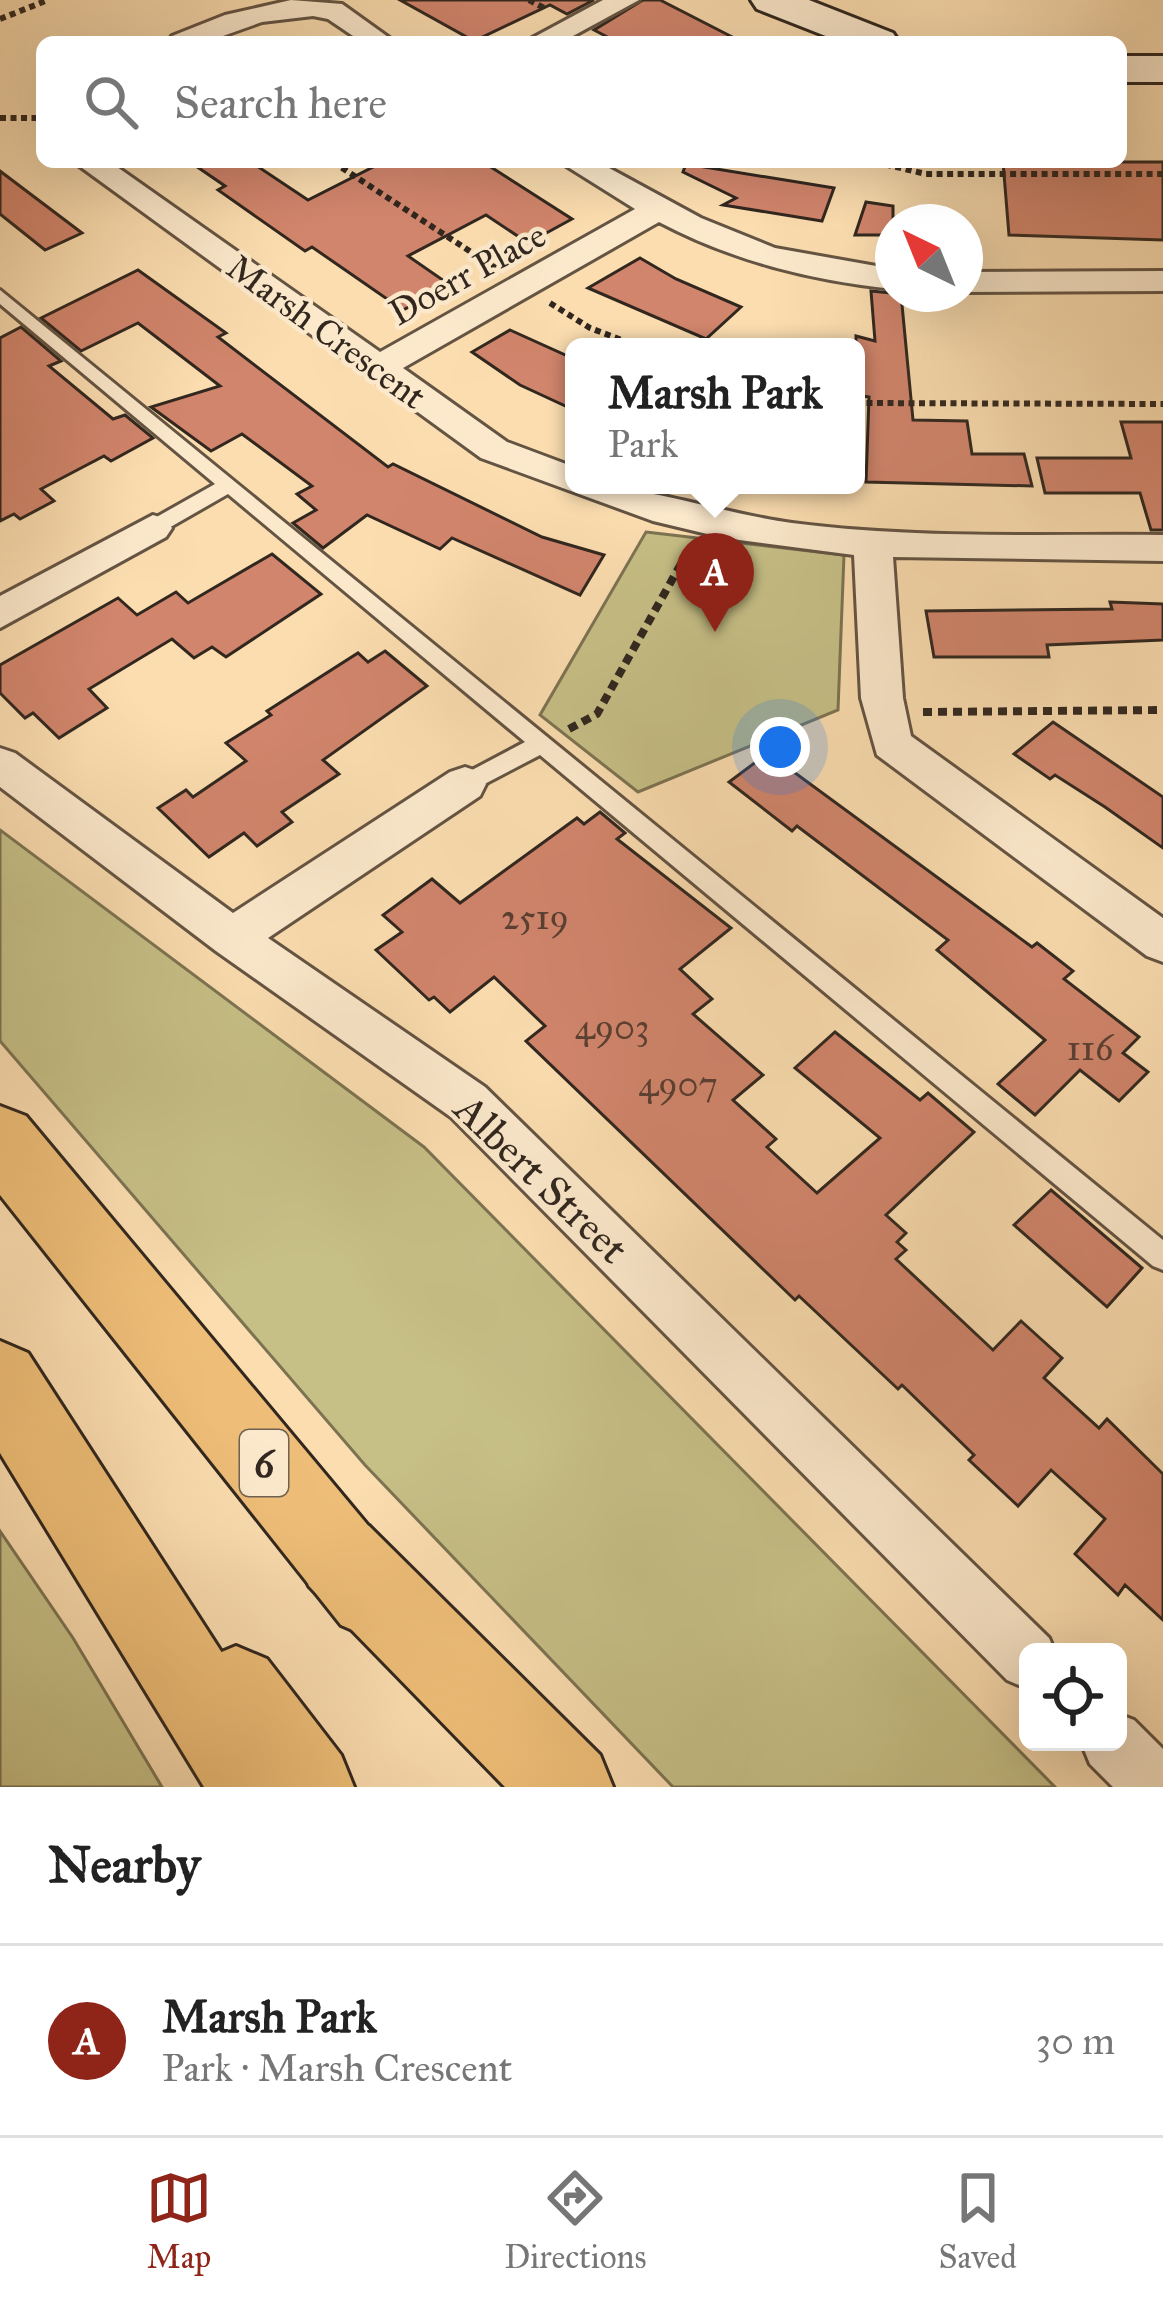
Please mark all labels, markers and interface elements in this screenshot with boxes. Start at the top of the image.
search box [36,36,1127,168]
icon: search [78,69,144,135]
text: Search here [174,75,387,130]
north arrow [875,204,983,312]
street label: Doerr Place [381,213,554,335]
street label: Marsh Crescent [218,245,435,419]
popup [565,338,865,494]
text: Marsh Park [608,365,822,420]
text: Park [608,420,678,468]
pin: A [676,533,754,632]
your location [750,717,810,777]
house number: 2519 [501,895,569,939]
house number: 4903 [575,1005,649,1049]
house number: 116 [1067,1026,1115,1070]
house number: 4907 [638,1062,718,1106]
street label: Albert Street [442,1082,639,1274]
road number: 6 [240,1430,288,1496]
map controls [1019,1643,1127,1751]
button: locate [1019,1643,1127,1751]
text: Nearby [48,1834,200,1896]
text: Marsh Park [162,1989,377,2044]
text: A [74,2017,100,2065]
text: 30 m [1036,2017,1115,2065]
text: Park · Marsh Crescent [162,2044,512,2092]
tab: Map [146,2165,212,2277]
tab: Directions [504,2165,646,2277]
tab: Saved [939,2165,1017,2277]

